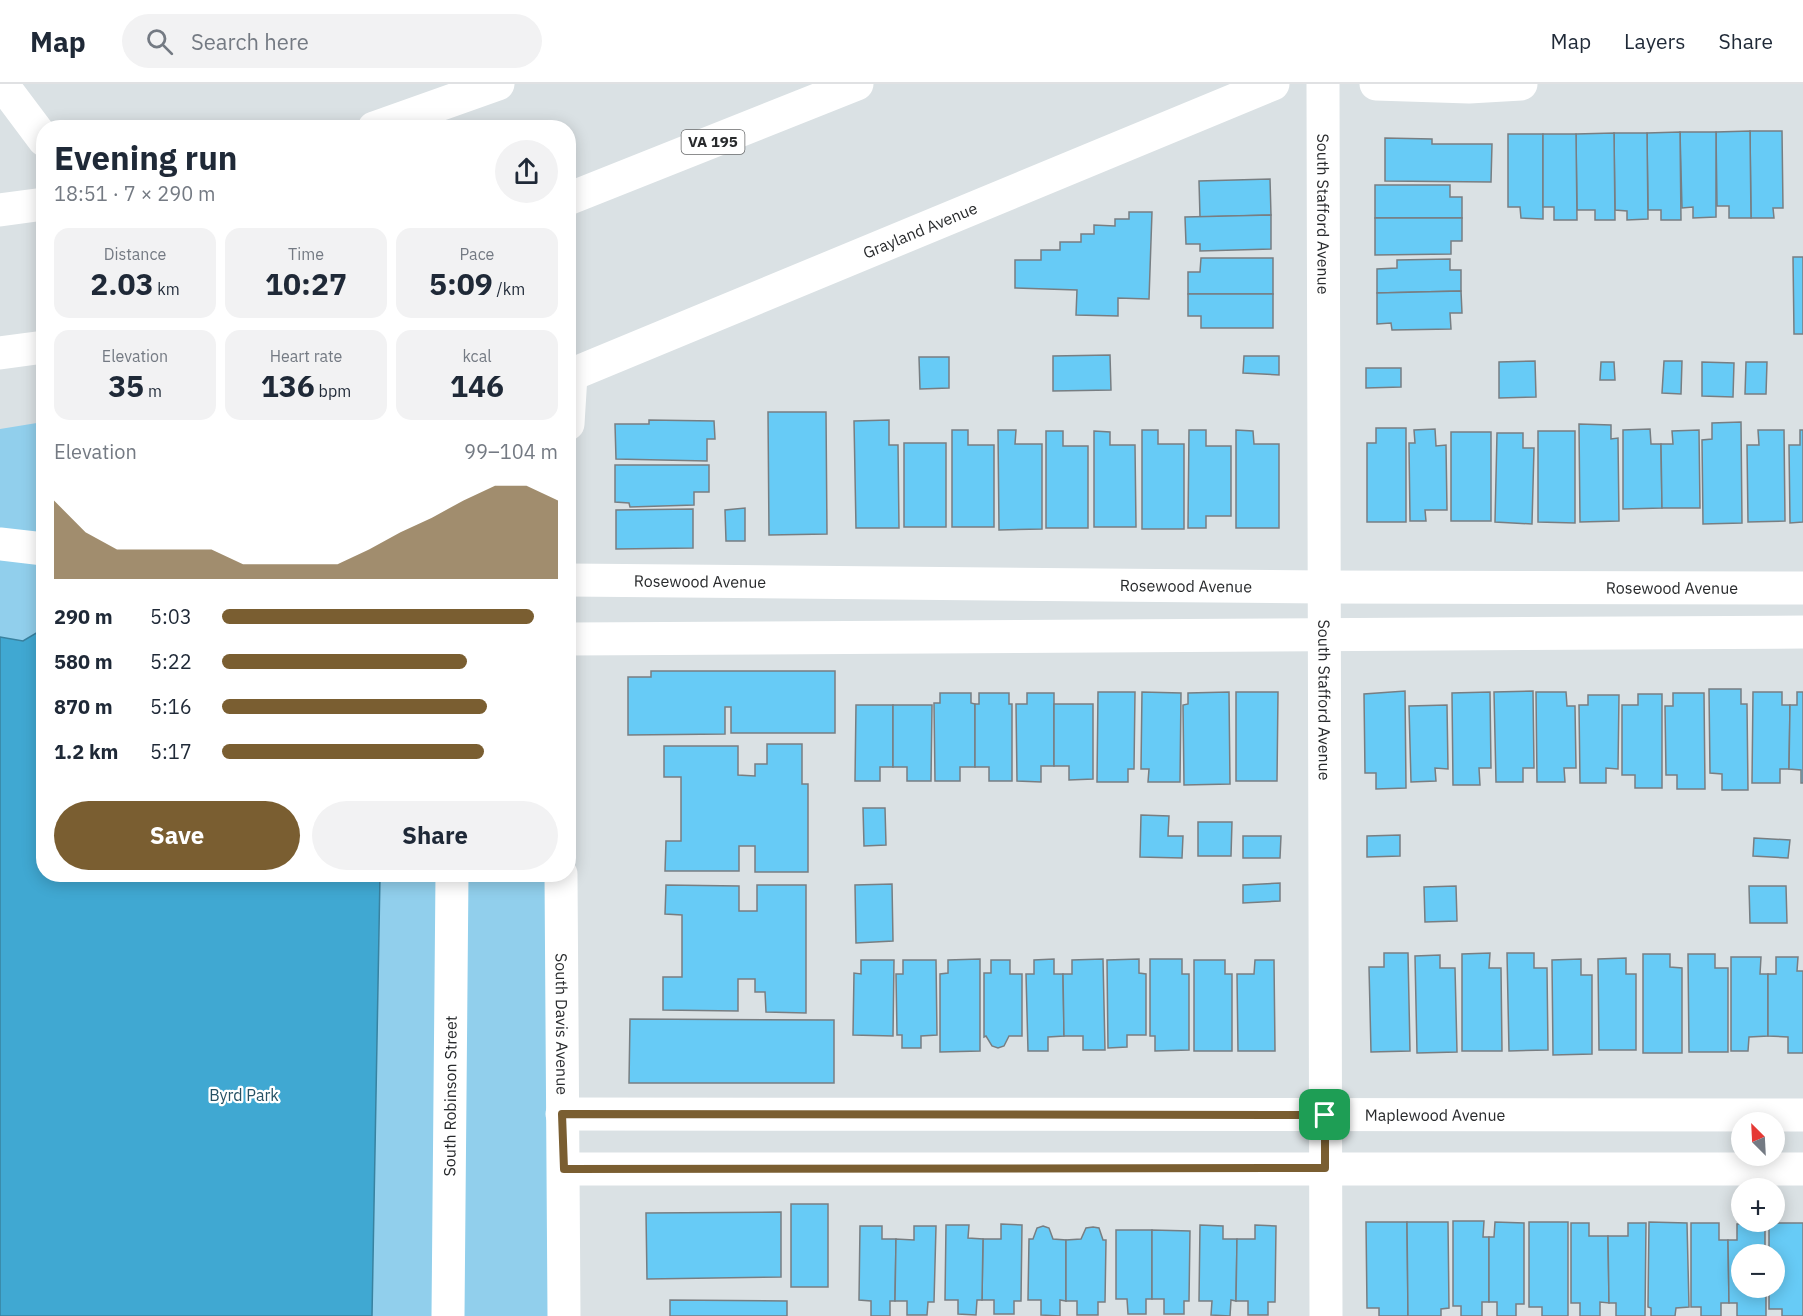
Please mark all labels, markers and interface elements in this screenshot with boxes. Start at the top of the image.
search box [122,14,542,68]
text: Map [30,23,86,60]
icon: search [143,25,176,58]
text: Search here [191,27,309,56]
text: Map [1551,27,1591,55]
text: Layers [1624,27,1686,55]
text: Share [1719,27,1773,55]
road number: VA 195 [682,130,744,154]
street label: South Stafford Avenue [1313,134,1334,295]
text: Evening run [54,136,238,179]
button: share [495,140,558,203]
text: 18:51 · 7 × 290 m [54,180,215,207]
street label: Grayland Avenue [860,198,980,263]
text: Distance [104,244,166,264]
text: Time [288,244,324,264]
text: Pace [460,244,494,264]
text: 2.03 [90,264,154,303]
text: 10:27 [265,264,347,303]
text: 5:09 [429,264,493,303]
text: km [154,279,180,299]
text: /km [493,279,525,299]
text: Elevation [102,346,168,366]
text: Heart rate [270,346,342,366]
text: kcal [462,346,492,366]
text: 35 [108,366,144,405]
text: 136 [261,366,315,405]
text: 146 [450,366,504,405]
text: m [144,381,162,401]
text: bpm [315,381,351,401]
text: Elevation [54,438,137,465]
text: 99–104 m [464,438,558,465]
street label: Rosewood Avenue [634,571,766,592]
street label: Rosewood Avenue [1120,575,1252,596]
street label: Rosewood Avenue [1606,578,1738,598]
text: 290 m [54,603,113,630]
text: 5:03 [150,603,192,630]
street label: South Stafford Avenue [1314,620,1335,781]
text: 580 m [54,648,113,675]
text: 5:22 [150,648,192,675]
text: 870 m [54,693,113,720]
text: 5:16 [150,693,192,720]
text: 1.2 km [54,738,118,765]
text: 5:17 [150,738,192,765]
button: Save [54,801,300,870]
button: Share [312,801,558,870]
street label: South Davis Avenue [552,953,573,1095]
street label: South Robinson Street [439,1016,461,1177]
park label: Byrd Park [209,1085,279,1105]
pin [1299,1089,1350,1140]
icon: arrive [1308,1098,1341,1131]
street label: Maplewood Avenue [1365,1105,1506,1125]
north arrow [1731,1112,1785,1166]
map controls [1731,1112,1785,1298]
button: + [1731,1178,1785,1232]
button: − [1731,1244,1785,1298]

